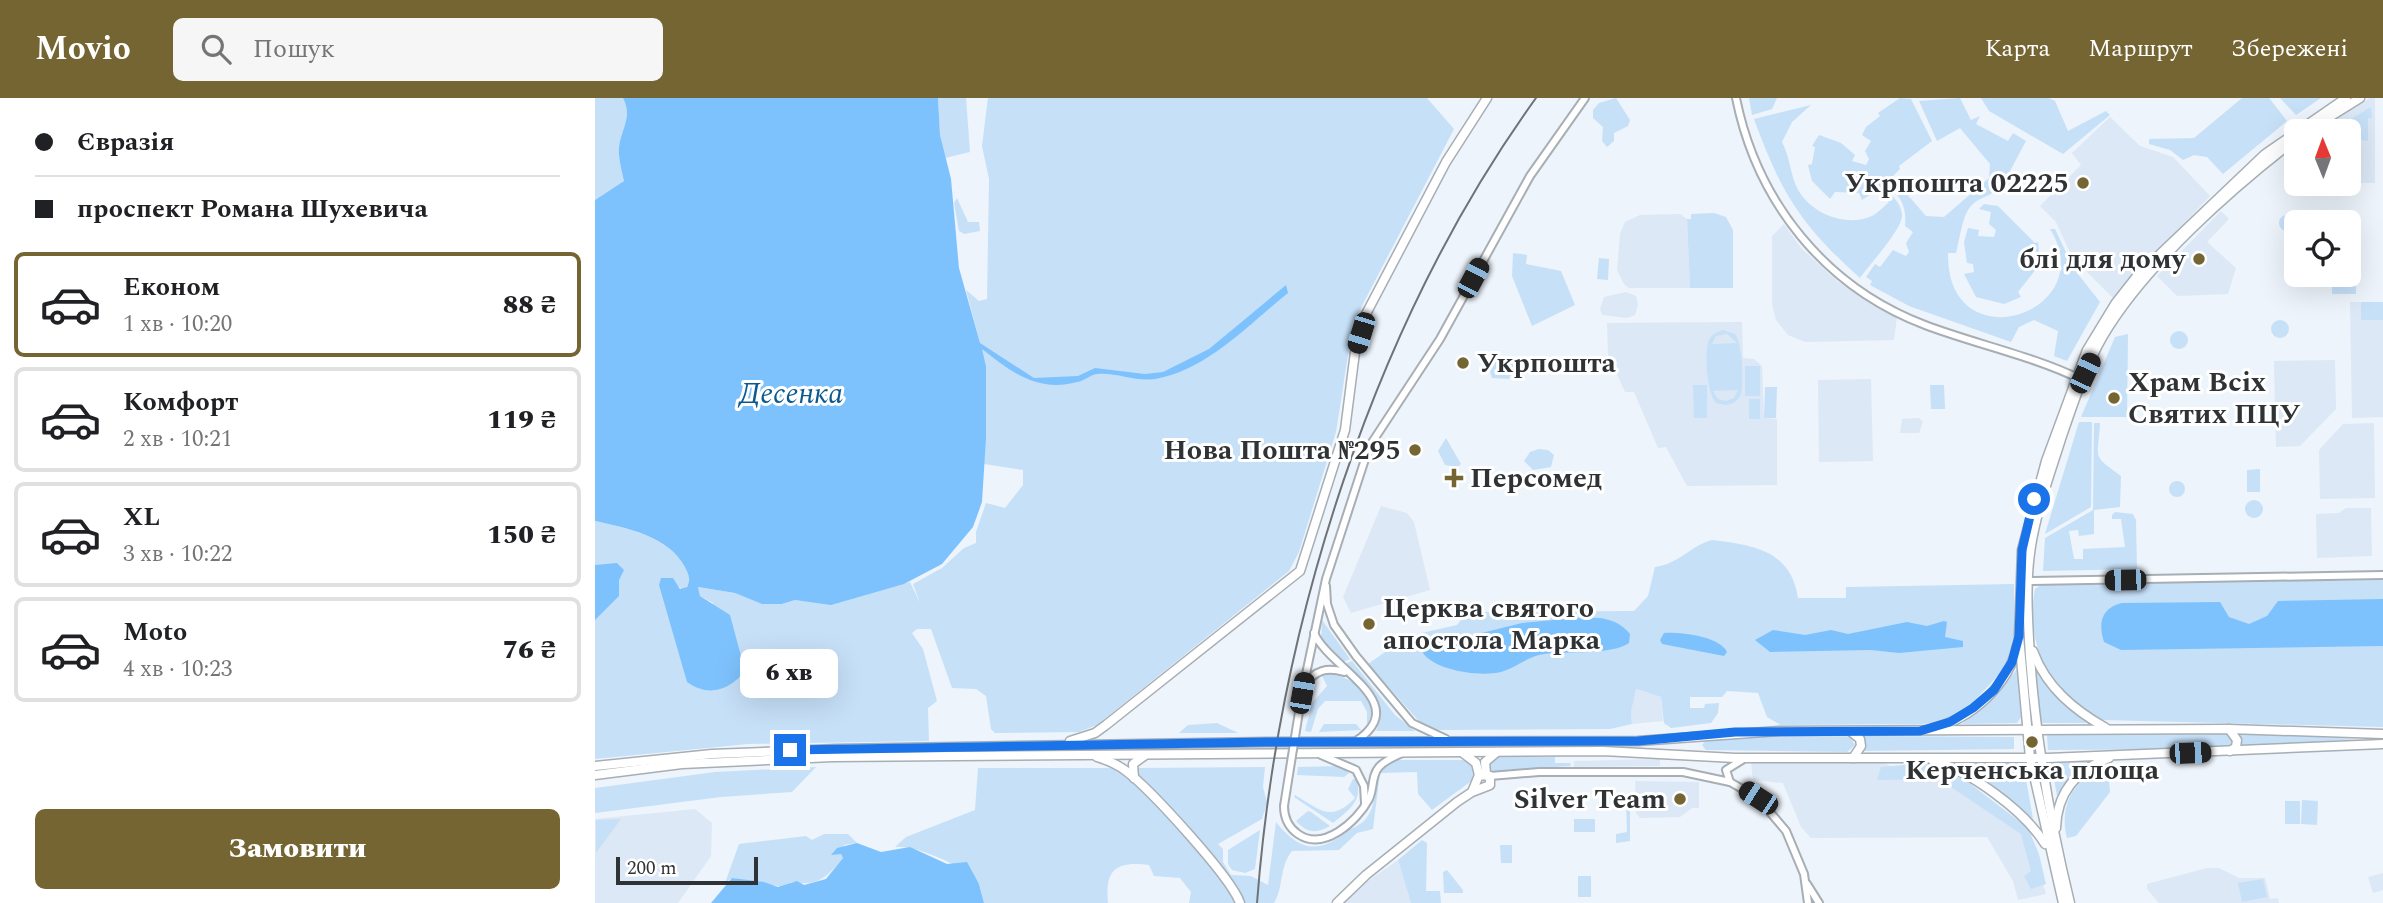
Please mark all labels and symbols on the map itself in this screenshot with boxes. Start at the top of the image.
north arrow [2284,119,2361,196]
place label: Укрпошта 02225 [1844,162,2069,205]
marker: Укрпошта 02225 [2075,175,2091,191]
place label: блі для дому [2019,238,2187,281]
marker: блі для дому [2191,251,2207,267]
car [1454,255,1493,301]
car [1345,310,1378,356]
place label: Укрпошта [1477,342,1617,385]
car [2067,350,2104,396]
marker: Укрпошта [1455,355,1471,371]
place label: Храм Всіх Святих ПЦУ [2128,361,2301,436]
water label: Десенка [737,371,843,417]
marker: Храм Всіх Святих ПЦУ [2106,390,2122,406]
place label: Нова Пошта №295 [1163,429,1401,472]
marker: Нова Пошта №295 [1407,442,1423,458]
place label: Персомед [1470,457,1602,500]
marker: Персомед [1444,468,1464,488]
route start [2018,483,2050,515]
car [2104,569,2147,591]
place label: Церква святого апостола Марка [1383,587,1601,662]
marker: Церква святого апостола Марка [1361,616,1377,632]
callout: 6 хв [741,648,839,698]
car [1289,670,1316,716]
route end [774,734,806,766]
marker: Керченська площа [2024,734,2040,750]
car [2169,742,2212,764]
place label: Керченська площа [1905,749,2160,792]
place label: Silver Team [1514,778,1666,821]
car [1735,778,1782,818]
marker: Silver Team [1672,791,1688,807]
scale bar [616,854,758,886]

